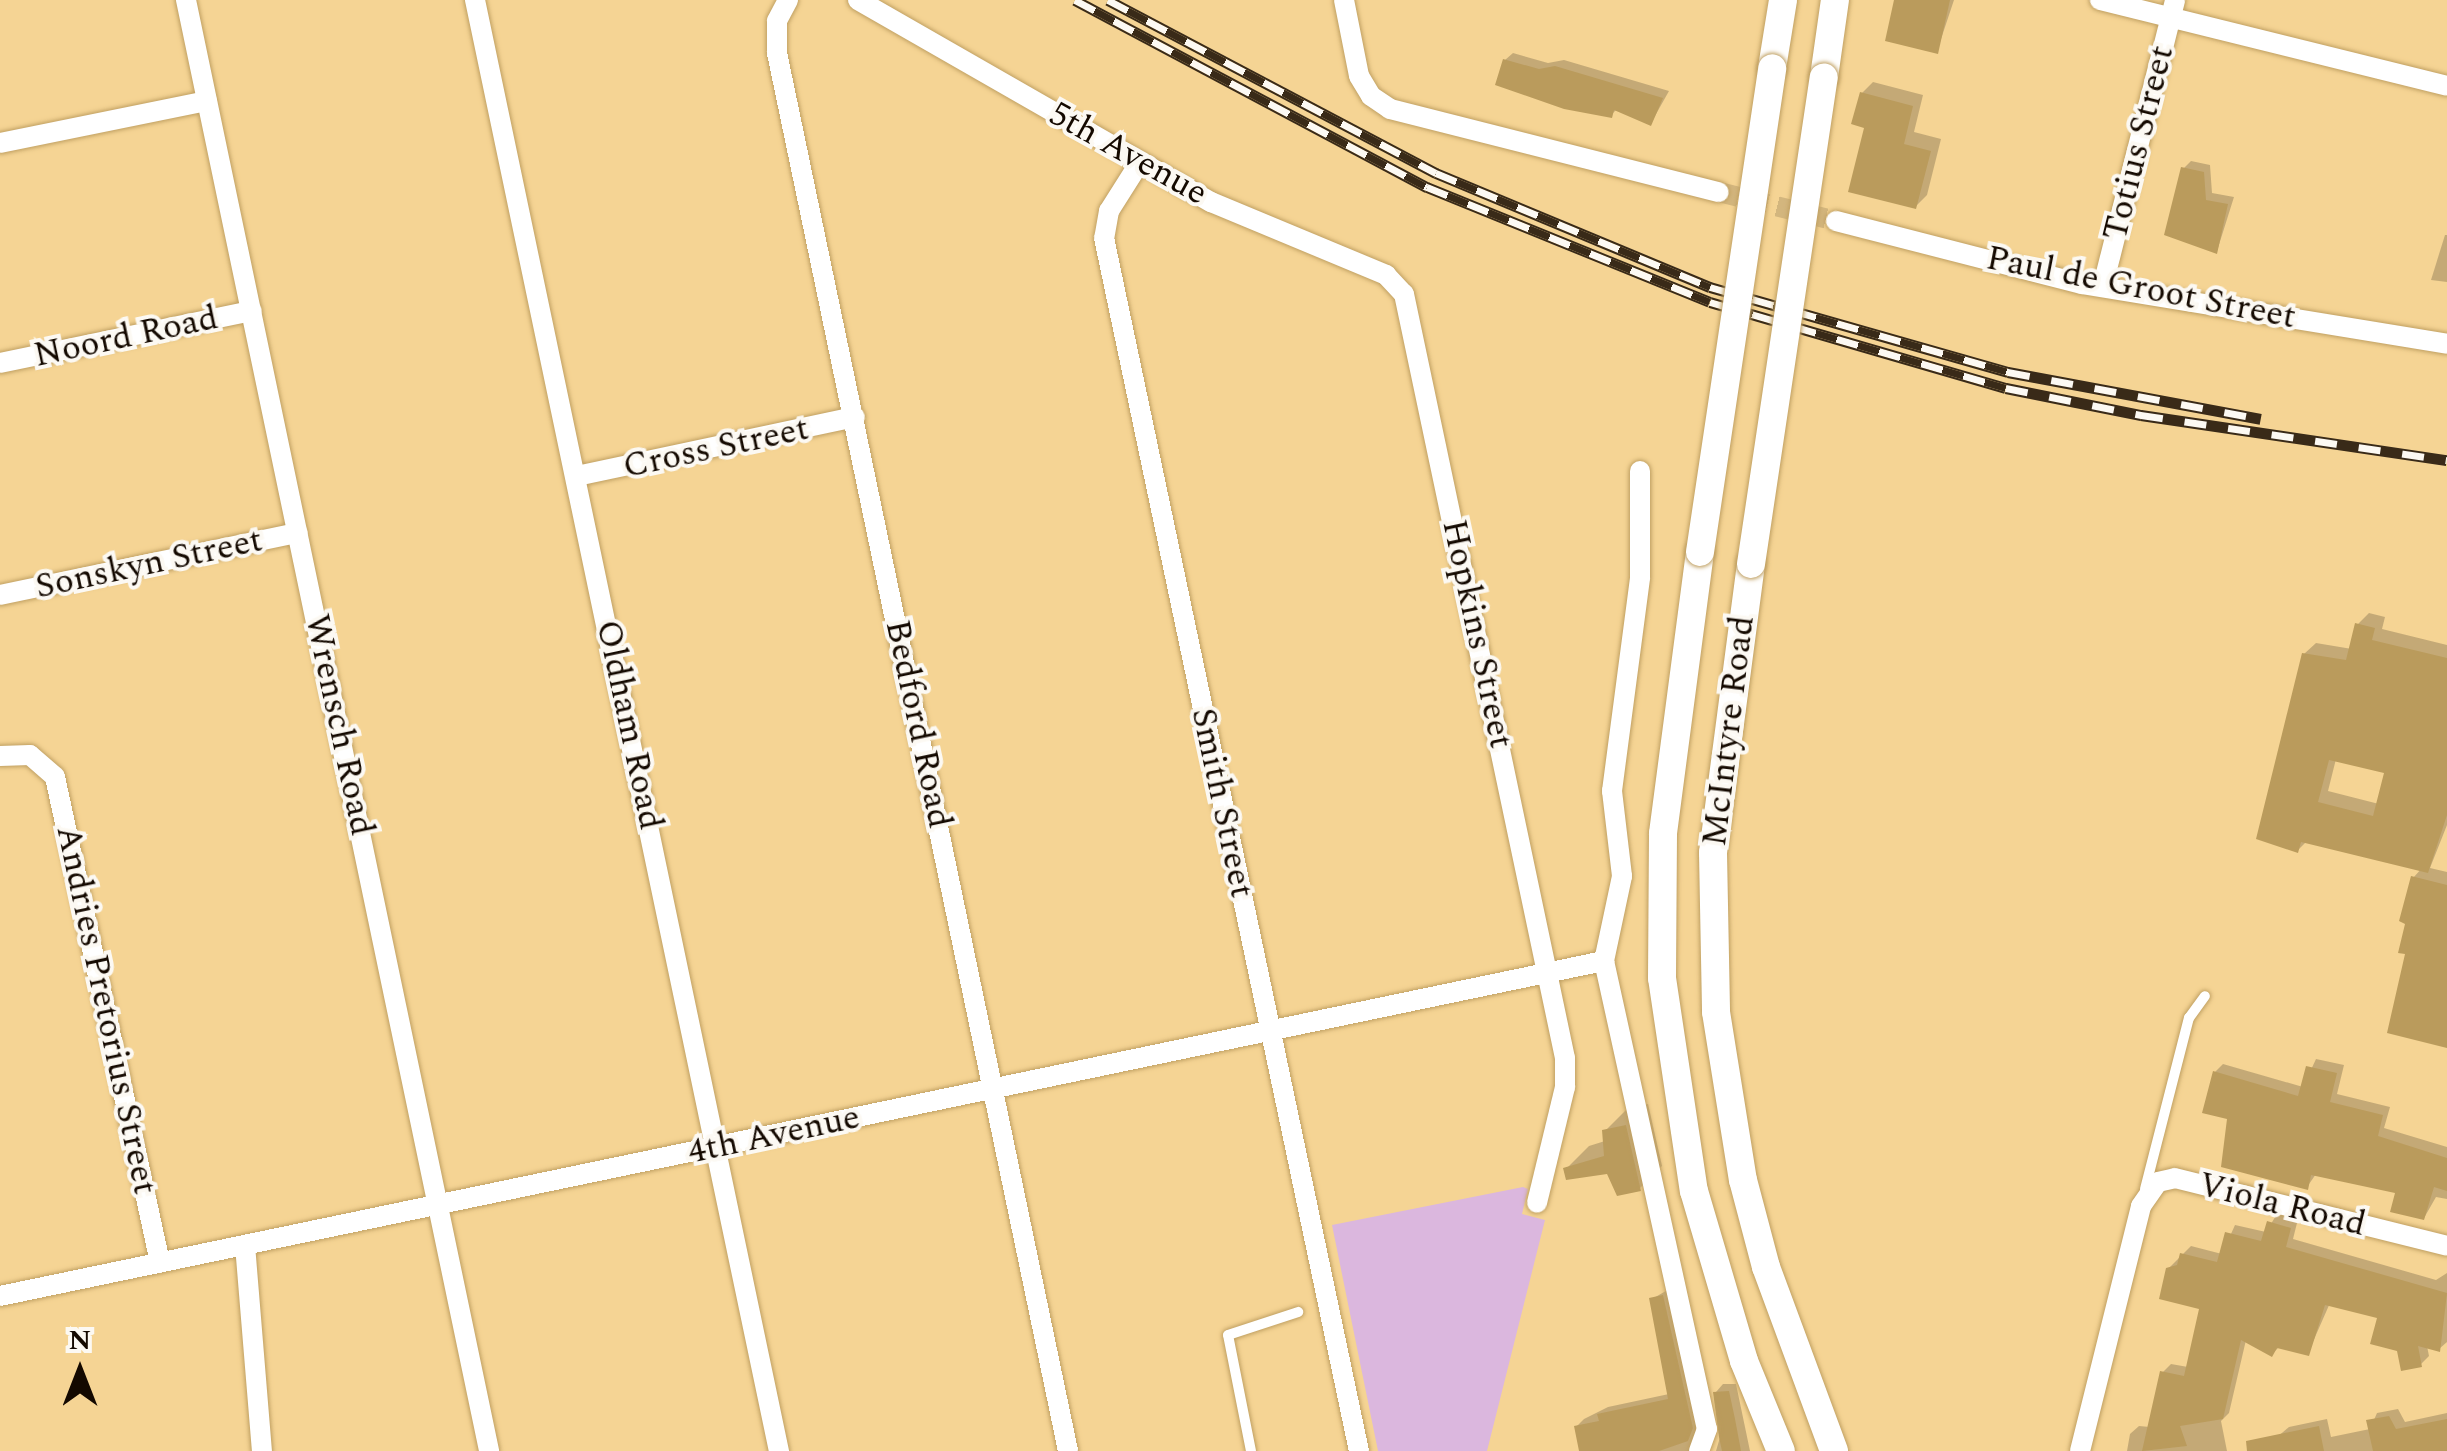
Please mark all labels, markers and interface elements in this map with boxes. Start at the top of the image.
street label: Totius Street [2095,41,2183,245]
street label: 5th Avenue [1041,93,1215,215]
street label: Paul de Groot Street [1983,237,2299,339]
street label: Noord Road [30,297,222,377]
street label: Cross Street [619,408,813,488]
street label: Hopkins Street [1432,516,1522,752]
street label: Sonskyn Street [32,519,266,609]
street label: Wrensch Road [295,611,383,839]
street label: McIntyre Road [1694,613,1764,849]
street label: Oldham Road [586,616,672,834]
street label: Bedford Road [875,616,961,832]
street label: Smith Street [1181,704,1263,902]
street label: Andries Pretorius Street [46,822,166,1198]
street label: 4th Avenue [684,1096,864,1174]
street label: Viola Road [2194,1164,2370,1246]
text: N [69,1319,91,1362]
north arrow [30,1321,130,1421]

